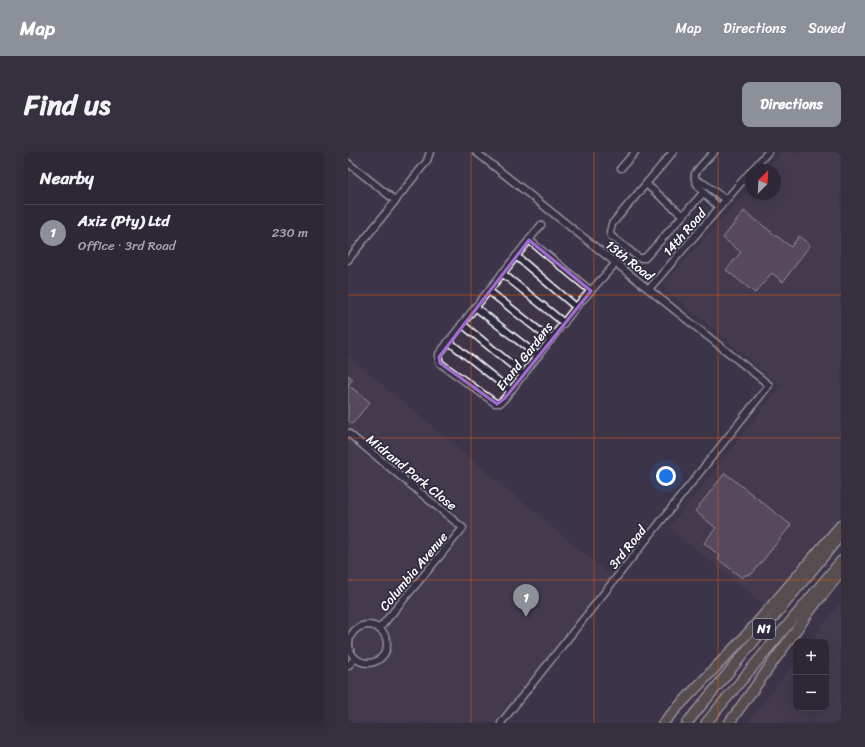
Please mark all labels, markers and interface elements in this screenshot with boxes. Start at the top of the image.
text: Map [20,12,55,45]
text: Map [675,16,701,41]
text: Directions [723,16,786,41]
text: Saved [808,16,845,41]
text: Find us [24,80,111,129]
button: Directions [742,82,841,127]
text: Nearby [40,163,94,193]
north arrow [745,164,781,200]
street label: 14th Road [657,202,713,262]
text: Axiz (Pty) Ltd [78,208,170,234]
text: 1 [50,221,56,244]
text: 230 m [272,221,308,244]
text: Office · 3rd Road [78,234,176,257]
street label: 13th Road [600,234,660,288]
street label: Erand Gardens [490,316,559,396]
street label: Midrand Park Close [361,428,462,517]
your location [656,466,676,486]
street label: 3rd Road [603,520,653,574]
street label: Columbia Avenue [373,526,454,616]
pin: 1 [513,584,539,617]
road number: N1 [753,619,775,639]
map controls [793,639,829,711]
button: + [793,639,829,675]
button: − [793,675,829,711]

